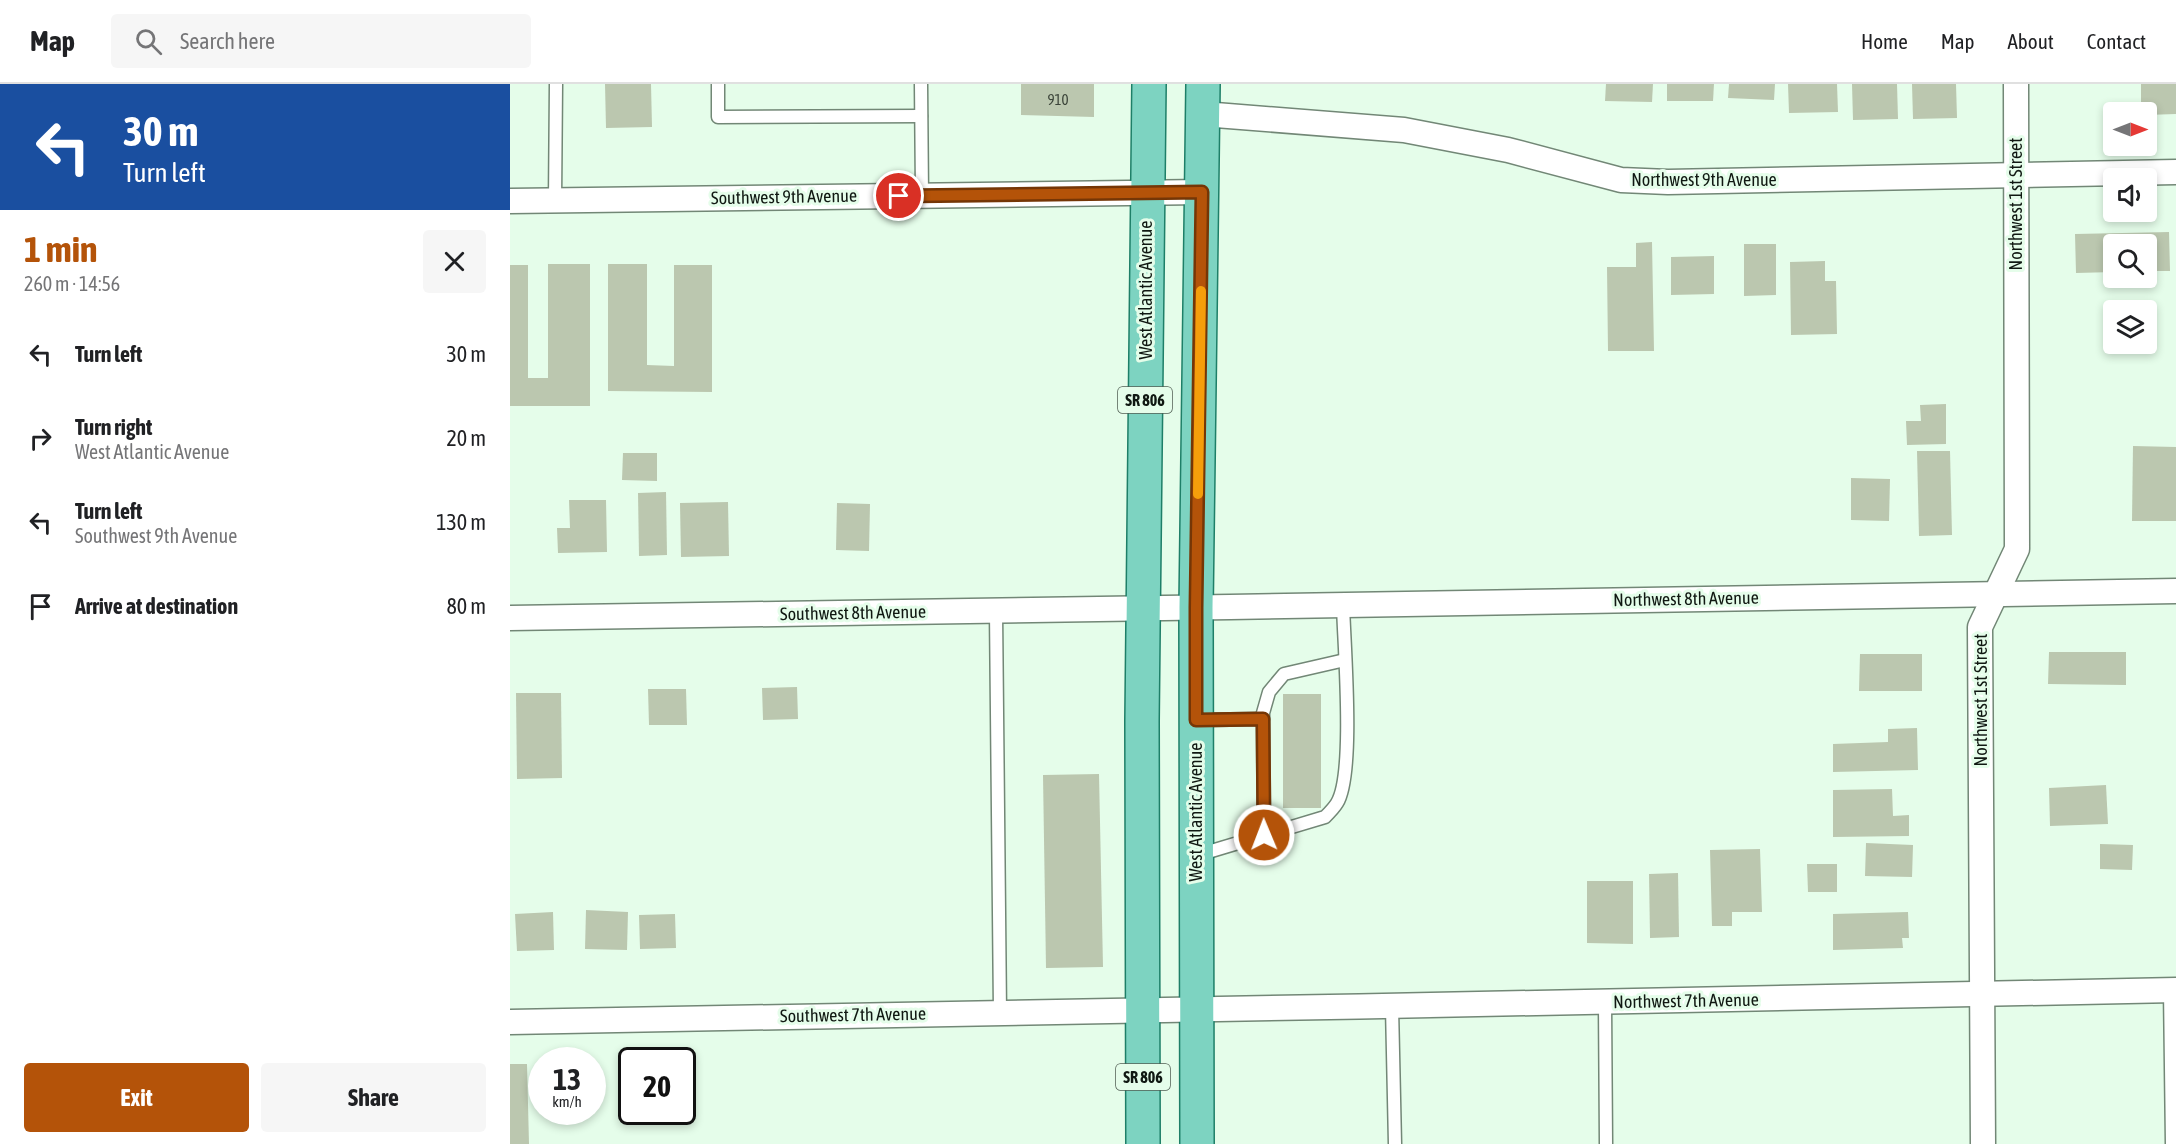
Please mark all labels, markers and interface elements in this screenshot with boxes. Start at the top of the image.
search box [111,14,531,68]
text: Map [30,25,75,57]
icon: search [132,25,165,58]
text: Search here [180,28,275,54]
text: Home [1861,29,1908,53]
text: Map [1941,29,1975,53]
text: About [2008,29,2054,53]
text: Contact [2087,29,2146,53]
house number: 910 [1047,91,1069,108]
north arrow [2103,102,2157,156]
map controls [2103,102,2157,354]
text: 30 m [123,107,198,155]
icon: left [24,108,102,186]
street label: Northwest 1st Street [2005,138,2026,270]
text: Turn left [123,157,206,188]
button: sound [2103,168,2157,222]
street label: Northwest 9th Avenue [1631,169,1777,190]
pin [873,170,924,221]
icon: arrive [882,179,915,212]
street label: Southwest 9th Avenue [711,185,857,208]
street label: West Atlantic Avenue [1135,221,1156,359]
text: 1 min [24,228,98,270]
button: close [423,230,486,293]
button: search [2103,234,2157,288]
text: 260 m · 14:56 [24,272,120,295]
button: layers [2103,300,2157,354]
icon: left [24,338,57,371]
text: Turn left [75,341,142,367]
text: 30 m [446,341,486,367]
road number: SR 806 [1118,387,1172,413]
text: Turn right [75,414,152,440]
icon: right [24,422,57,455]
text: 20 m [446,425,486,451]
text: West Atlantic Avenue [75,440,229,463]
text: Turn left [75,498,142,524]
icon: left [24,506,57,539]
text: 130 m [436,509,486,535]
text: Southwest 9th Avenue [75,524,237,547]
street label: Northwest 8th Avenue [1613,587,1759,610]
icon: arrive [24,590,57,623]
text: Arrive at destination [75,593,238,619]
text: 80 m [446,593,486,619]
street label: Southwest 8th Avenue [780,601,926,624]
street label: Northwest 1st Street [1970,634,1991,766]
street label: West Atlantic Avenue [1185,743,1206,881]
position arrow [1232,803,1296,867]
street label: Northwest 7th Avenue [1613,989,1759,1012]
street label: Southwest 7th Avenue [780,1003,926,1026]
speed limit sign: 20 [618,1047,696,1125]
text: 13 [553,1062,581,1096]
button: Exit [24,1063,249,1132]
button: Share [261,1063,486,1132]
road number: SR 806 [1116,1064,1170,1090]
text: km/h [552,1093,582,1110]

